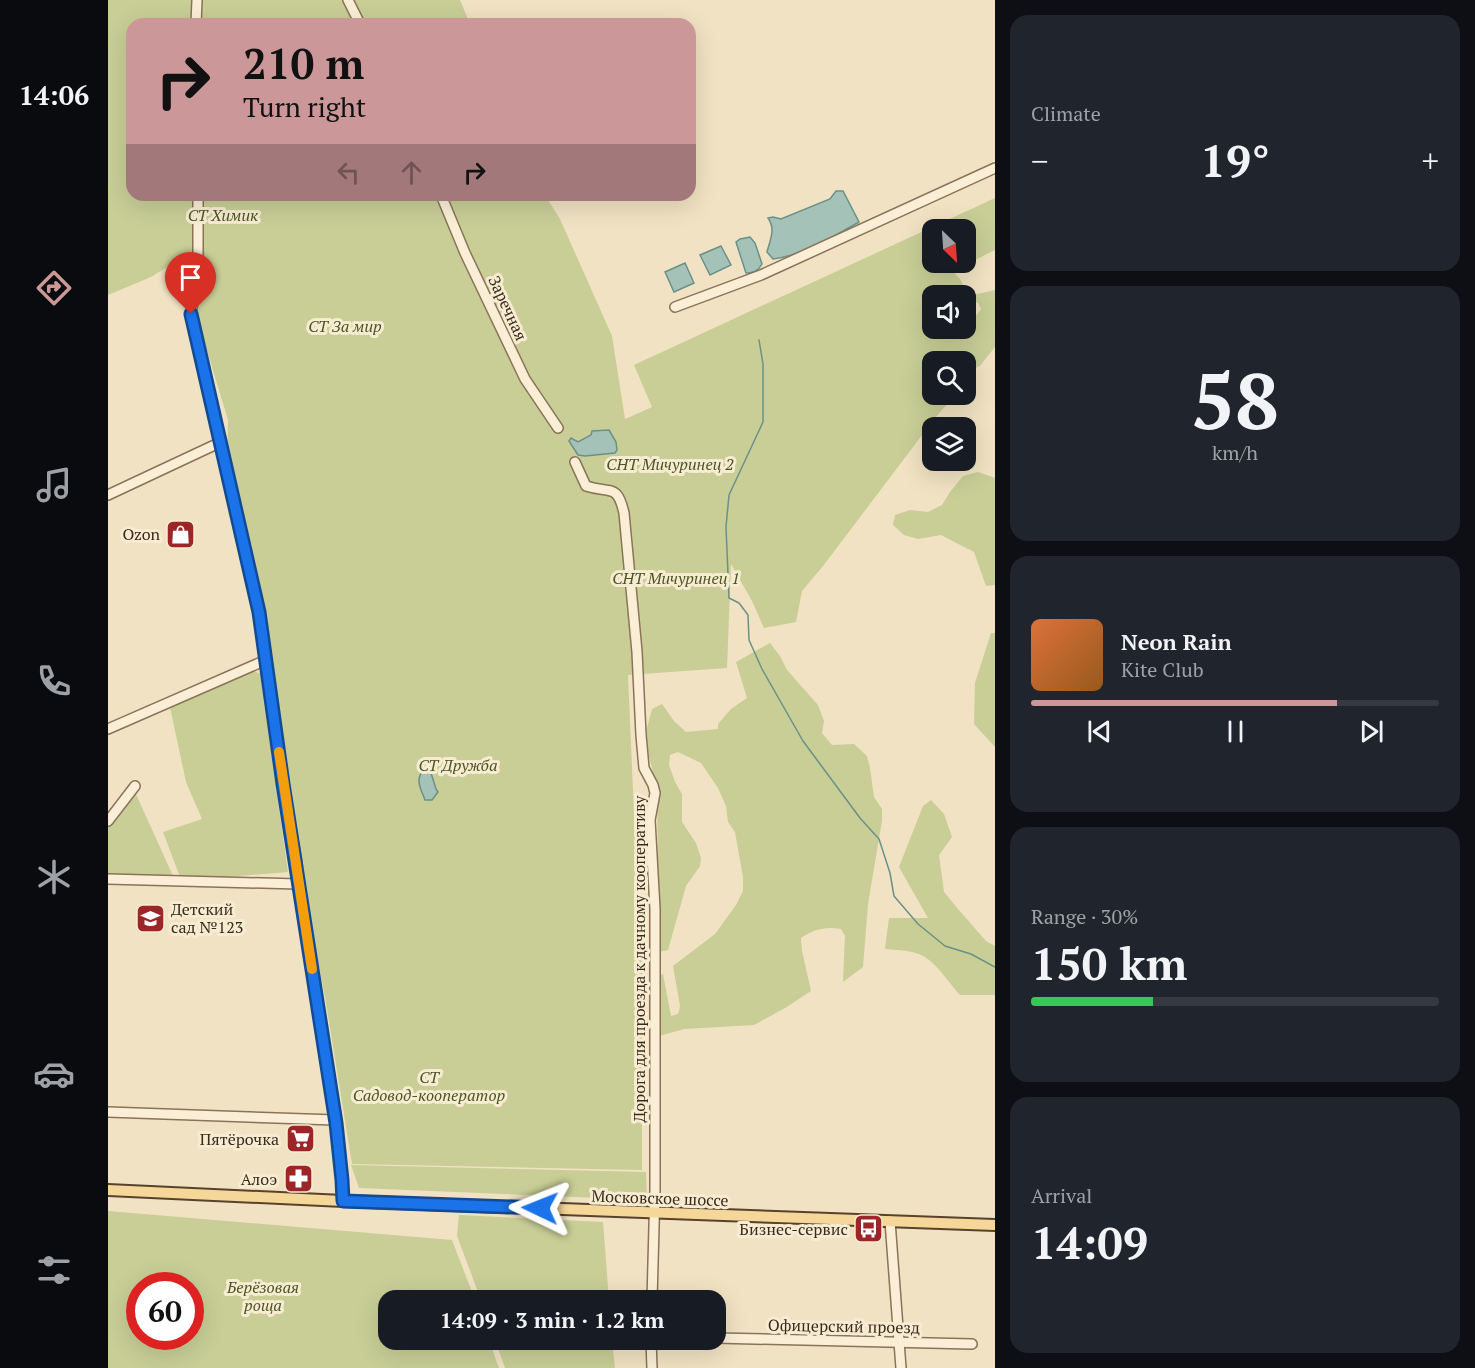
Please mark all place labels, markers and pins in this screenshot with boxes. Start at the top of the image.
pin [165,252,216,314]
shop icon: Ozon [165,518,197,550]
place label: Ozon [122,523,160,545]
place label: Детский сад №123 [171,898,243,938]
school or university icon: Детский сад №123 [134,902,166,934]
supermarket icon: Пятёрочка [284,1123,316,1155]
place label: Пятёрочка [200,1128,279,1150]
pharmacy icon: Алоэ [282,1163,314,1195]
place label: Алоэ [241,1168,277,1190]
bus stop icon: Бизнес-сервис [853,1213,885,1245]
place label: Бизнес-сервис [739,1218,848,1240]

